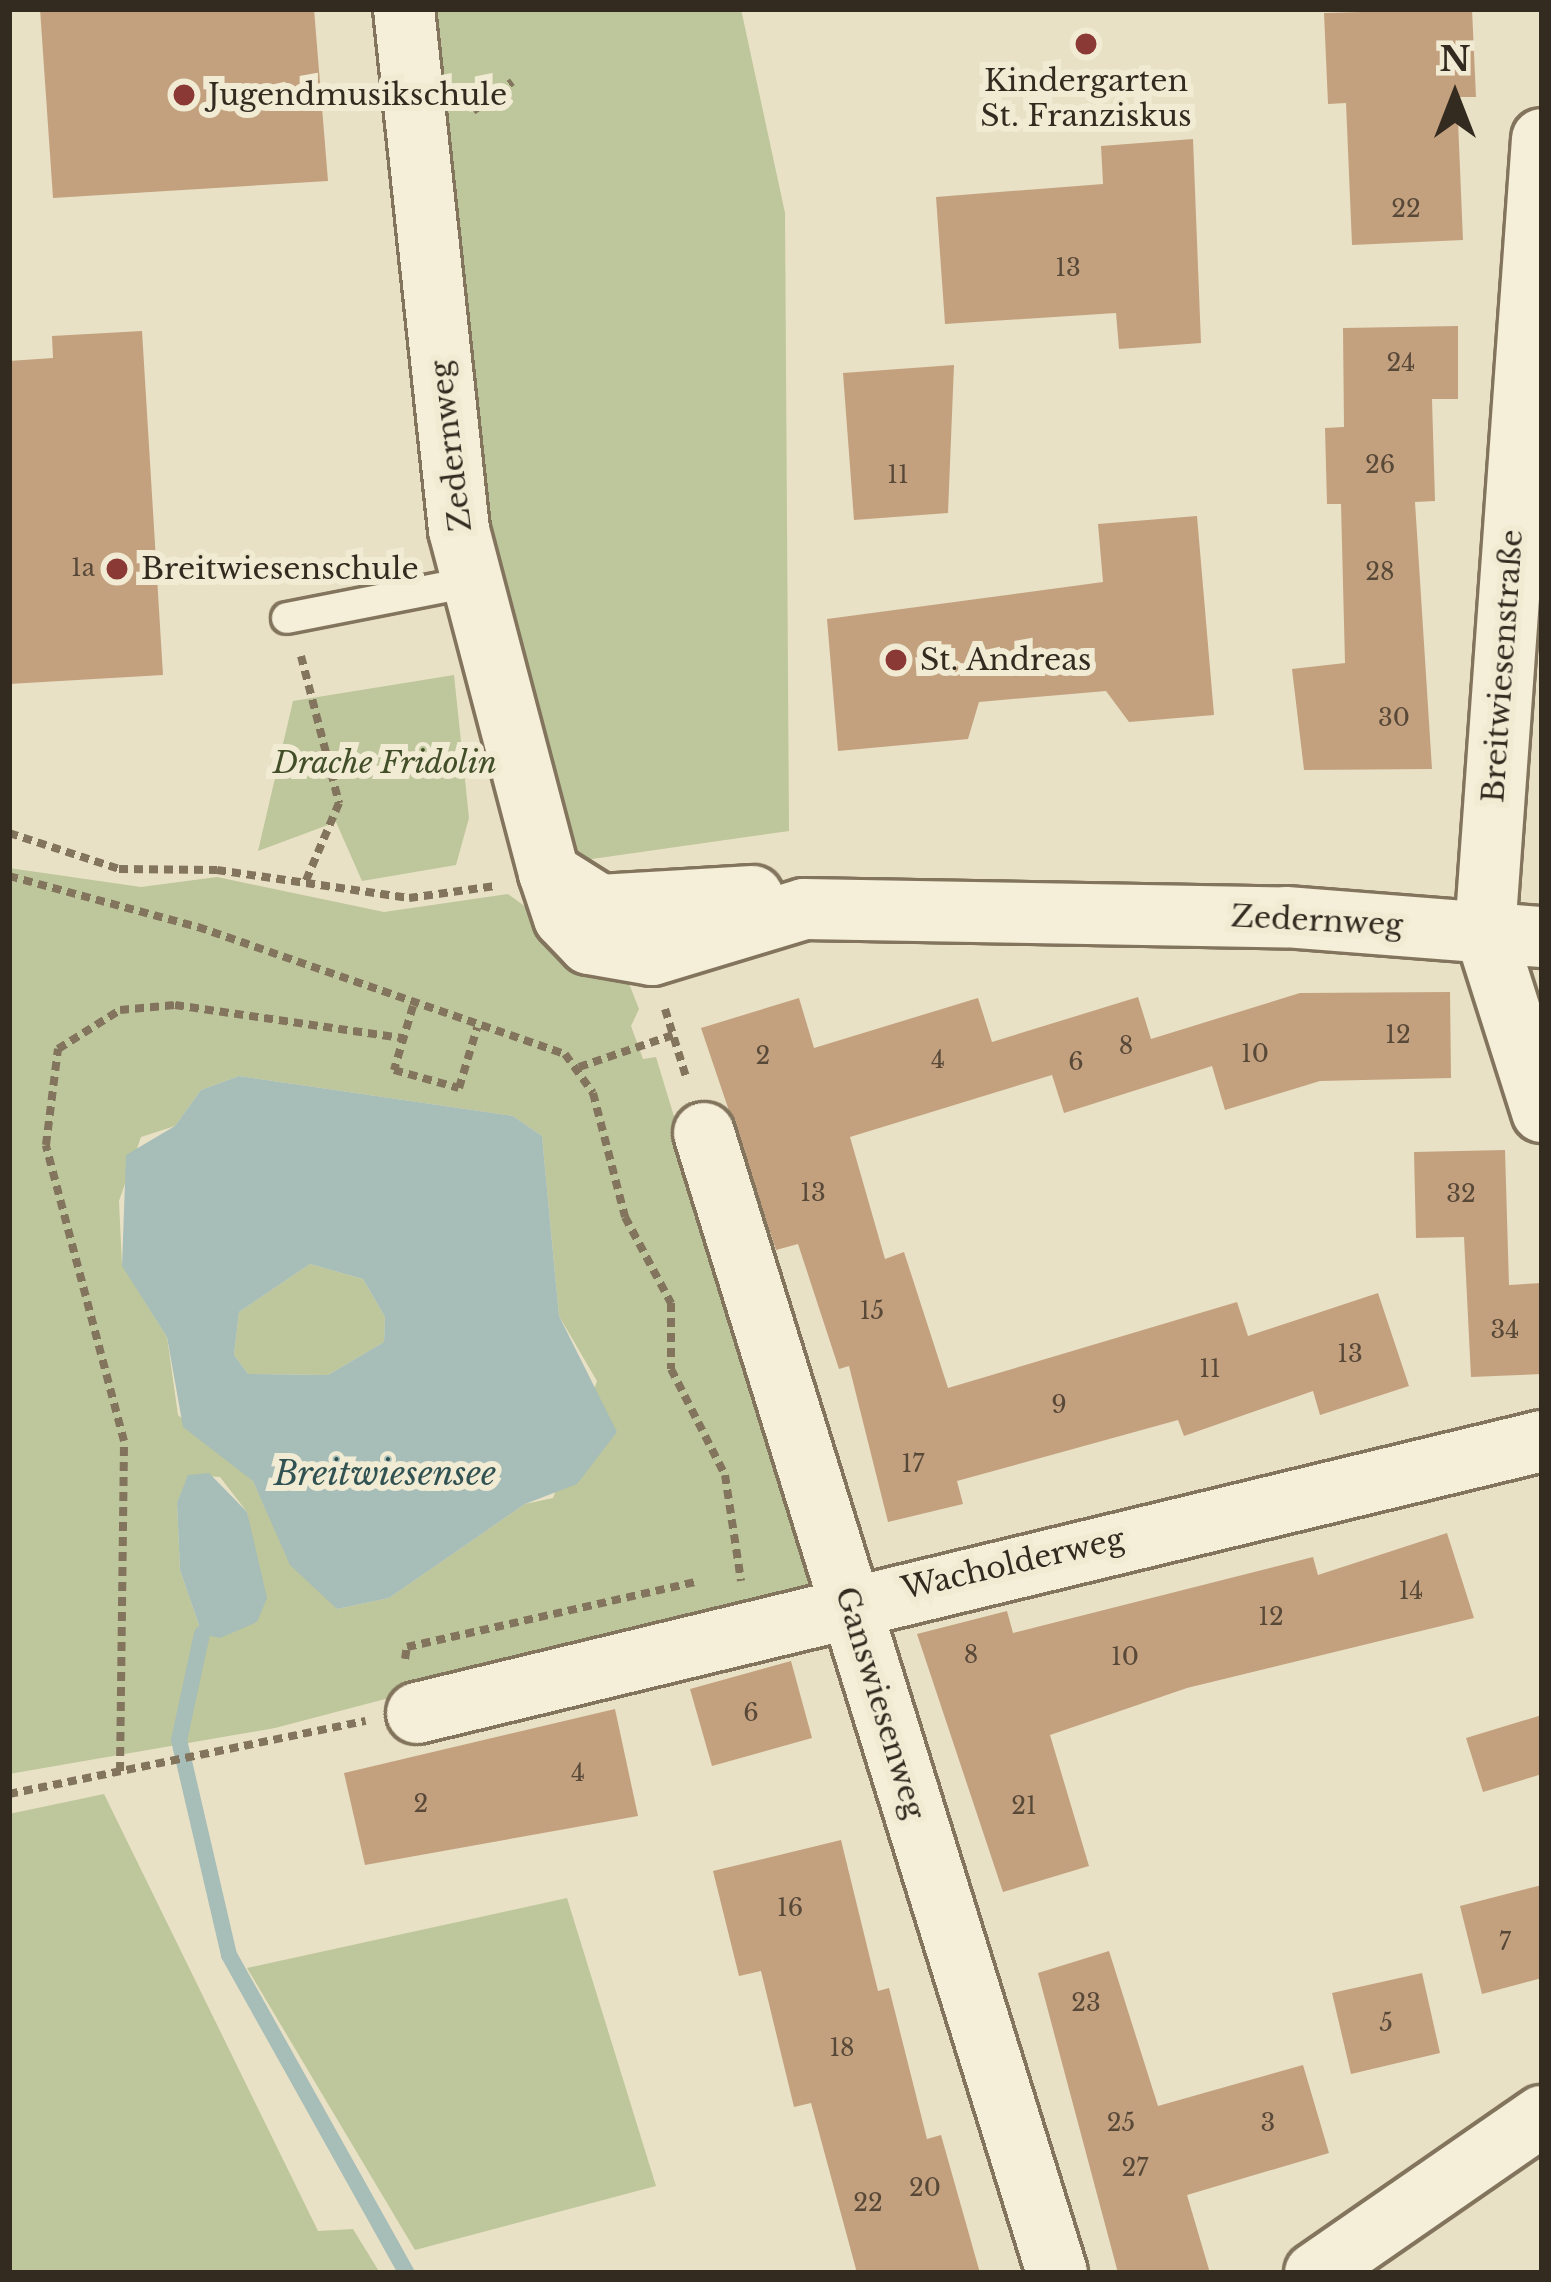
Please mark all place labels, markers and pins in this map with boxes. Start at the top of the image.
marker: Kindergarten St. Franziskus [1073,31,1099,57]
place label: Kindergarten St. Franziskus [980,63,1192,134]
place label: Jugendmusikschule [208,77,507,113]
marker: Jugendmusikschule [171,82,197,108]
place label: Breitwiesenschule [141,551,419,587]
marker: Breitwiesenschule [104,556,130,582]
place label: St. Andreas [920,642,1093,678]
marker: St. Andreas [883,647,909,673]

